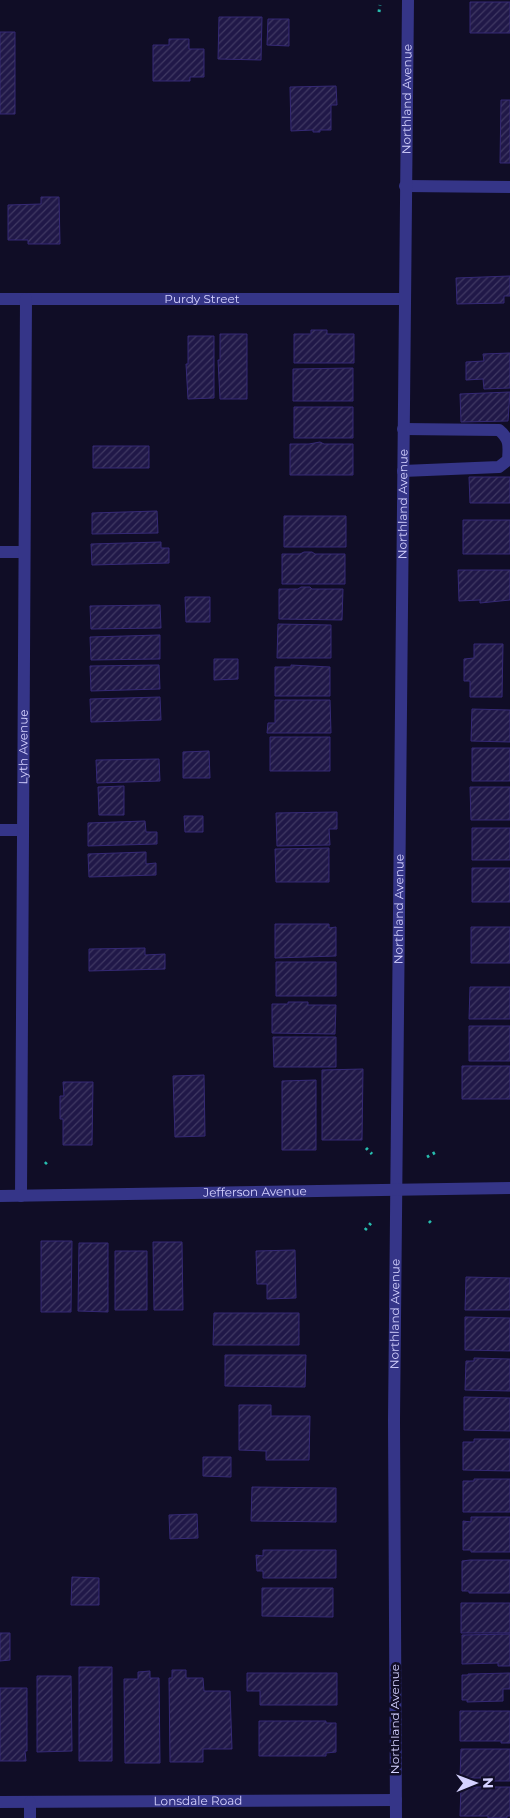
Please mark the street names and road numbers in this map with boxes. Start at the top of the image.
street label: Northland Avenue [398,44,415,154]
street label: Purdy Street [164,291,240,306]
street label: Northland Avenue [394,449,411,559]
street label: Lyth Avenue [15,709,31,785]
street label: Northland Avenue [390,854,407,964]
street label: Jefferson Avenue [202,1183,307,1200]
street label: Northland Avenue [387,1259,403,1369]
street label: Northland Avenue [387,1664,402,1774]
street label: Lonsdale Road [154,1793,242,1808]

